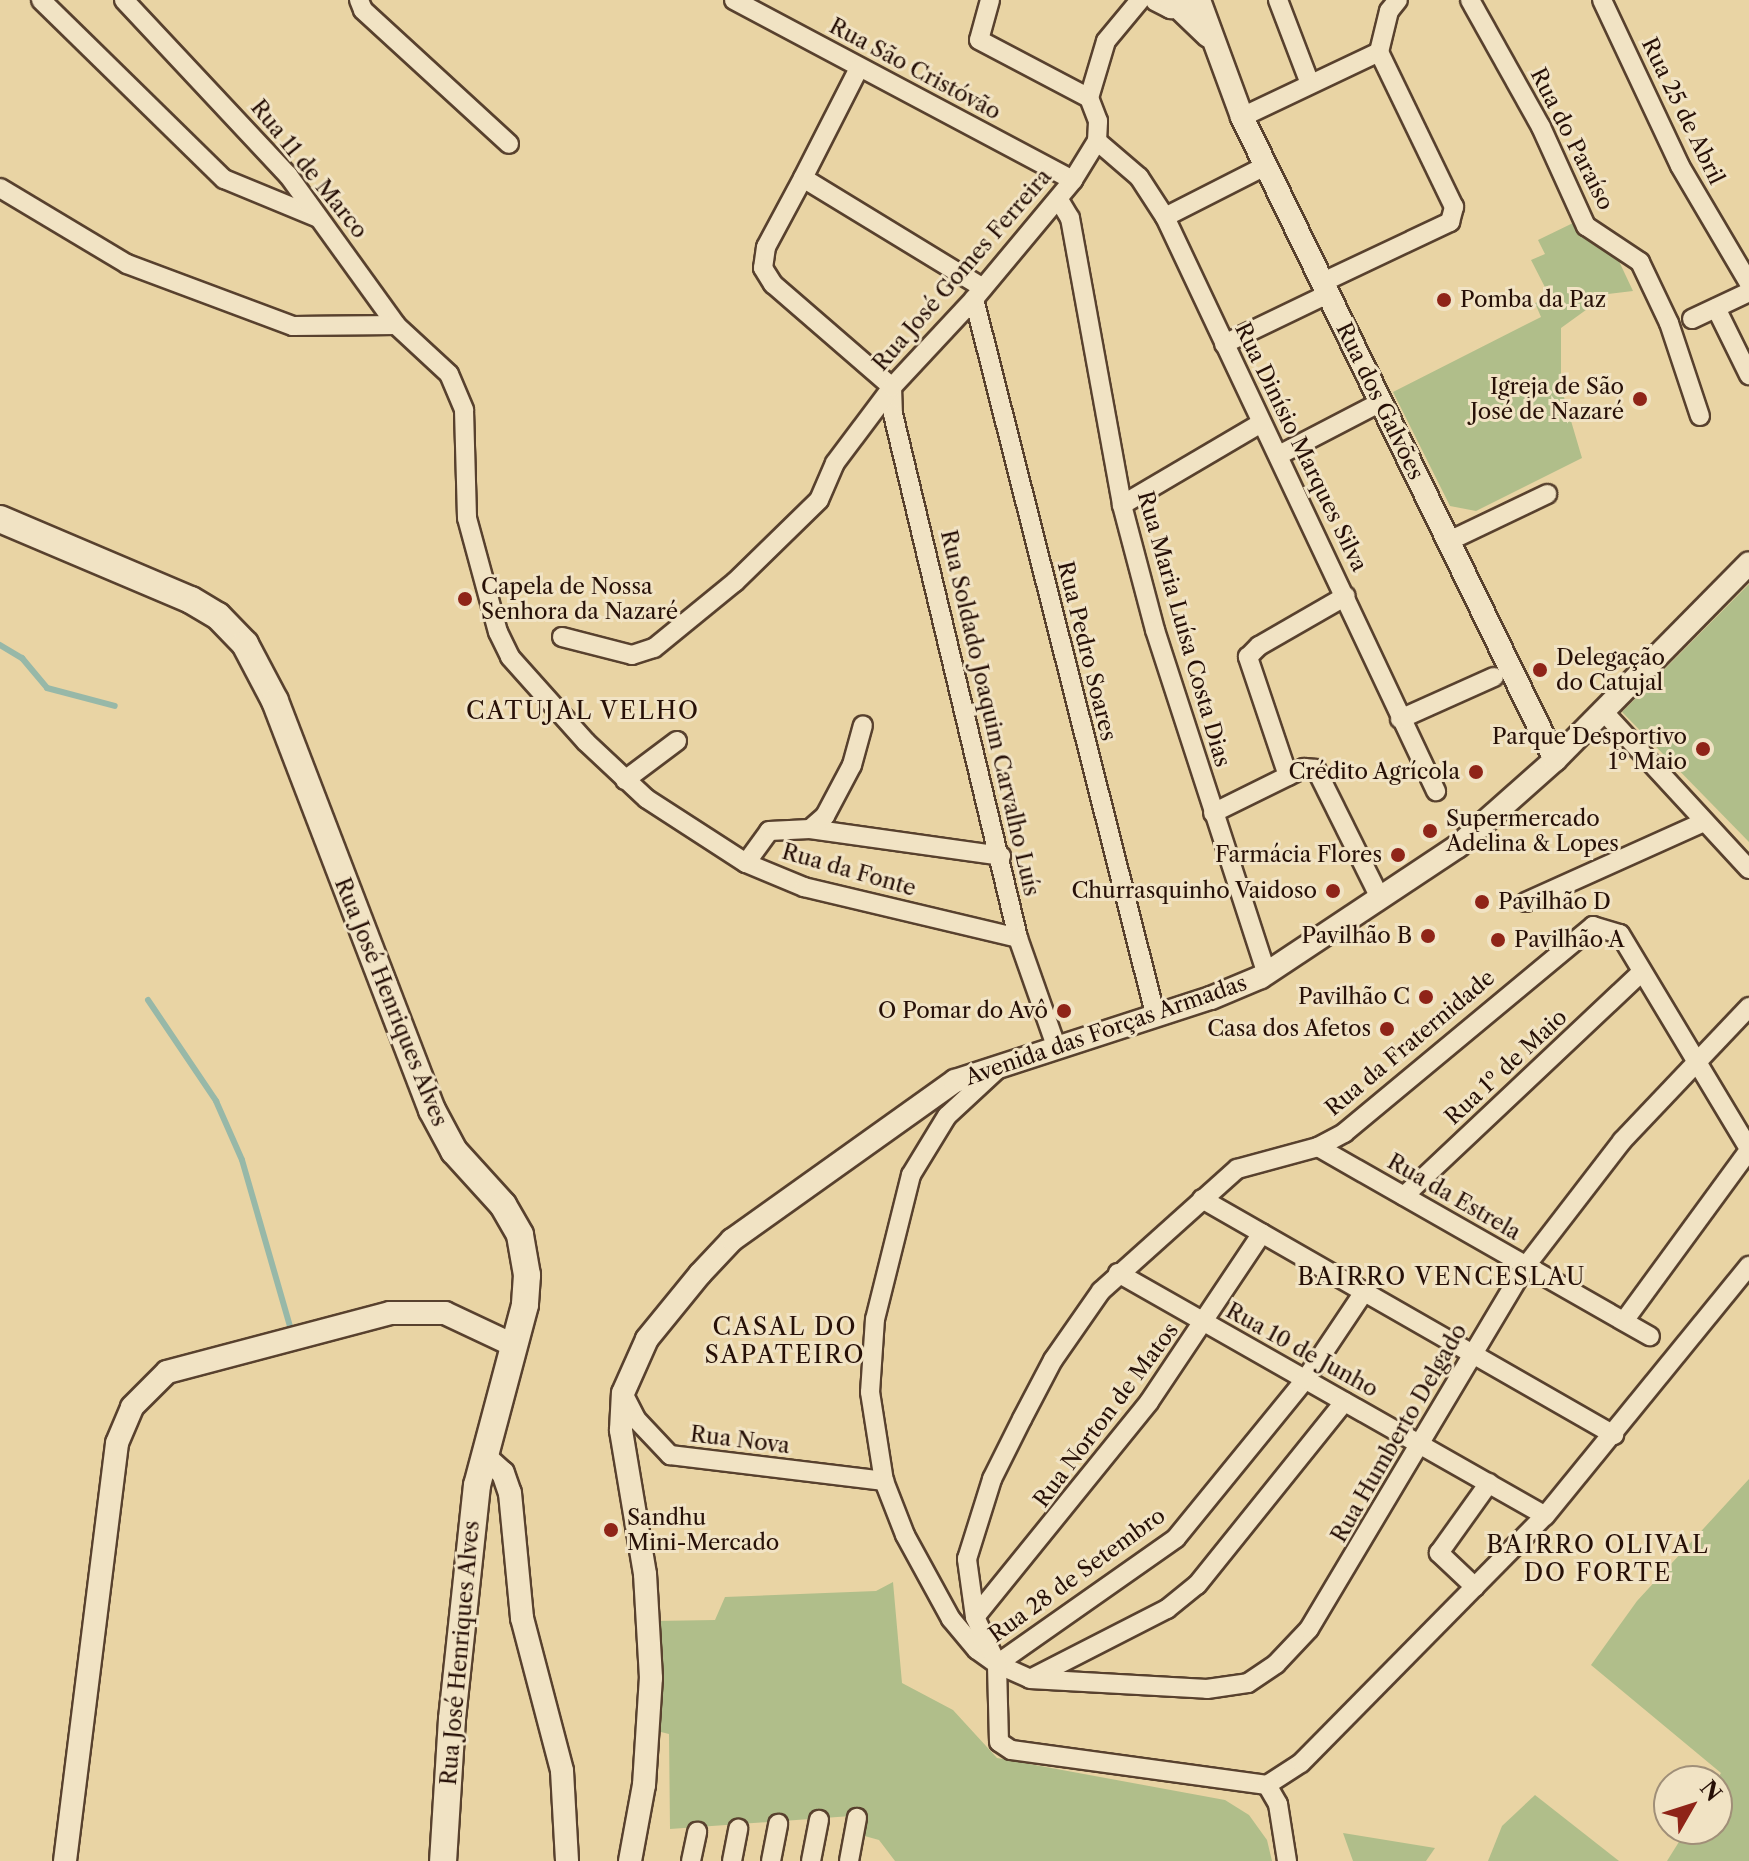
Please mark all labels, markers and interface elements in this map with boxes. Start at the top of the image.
street label: Rua São Cristóvão [825,13,1005,125]
street label: Rua 25 de Abril [1636,33,1730,189]
street label: Rua do Paraíso [1525,63,1619,215]
street label: Rua 11 de Marco [245,94,373,244]
street label: Rua José Gomes Ferreira [867,164,1057,376]
place label: Pomba da Paz [1460,287,1607,313]
marker: Pomba da Paz [1435,291,1453,309]
street label: Rua Dinísio Marques Silva [1229,318,1373,576]
street label: Rua dos Galvões [1330,318,1430,484]
place label: Igreja de São José de Nazaré [1470,373,1624,424]
marker: Igreja de São José de Nazaré [1631,390,1649,408]
street label: Rua Maria Luísa Costa Dias [1132,488,1236,770]
street label: Rua Soldado Joaquim Carvalho Luís [935,527,1045,899]
street label: Rua Pedro Soares [1052,558,1122,744]
place label: Capela de Nossa Senhora da Nazaré [481,573,678,624]
marker: Capela de Nossa Senhora da Nazaré [456,590,474,608]
place label: Delegação do Catujal [1556,644,1665,696]
marker: Delegação do Catujal [1531,661,1549,679]
district label: CATUJAL VELHO [465,697,701,725]
place label: Parque Desportivo 1º Maio [1492,723,1687,774]
marker: Parque Desportivo 1º Maio [1694,740,1712,758]
place label: Crédito Agrícola [1288,759,1460,785]
marker: Crédito Agrícola [1467,763,1485,781]
place label: Supermercado Adelina & Lopes [1446,805,1619,856]
marker: Supermercado Adelina & Lopes [1421,822,1439,840]
street label: Rua da Fonte [779,838,919,902]
place label: Farmácia Flores [1215,842,1382,868]
marker: Farmácia Flores [1389,846,1407,864]
street label: Rua José Henriques Alves [329,873,453,1131]
place label: Churrasquinho Vaidoso [1071,878,1317,904]
marker: Churrasquinho Vaidoso [1324,882,1342,900]
place label: Pavilhão D [1498,889,1611,915]
marker: Pavilhão D [1473,893,1491,911]
place label: Pavilhão B [1302,923,1412,949]
marker: Pavilhão B [1419,927,1437,945]
place label: Pavilhão A [1514,927,1625,953]
marker: Pavilhão A [1489,931,1507,949]
street label: Rua da Fraternidade [1320,964,1500,1122]
street label: Avenida das Forças Armadas [961,969,1251,1091]
place label: Pavilhão C [1298,984,1410,1010]
marker: Pavilhão C [1417,988,1435,1006]
place label: O Pomar do Avô [877,998,1048,1024]
marker: O Pomar do Avô [1055,1002,1073,1020]
street label: Rua 1º de Maio [1440,1004,1572,1130]
place label: Casa dos Afetos [1206,1016,1371,1042]
marker: Casa dos Afetos [1378,1020,1396,1038]
street label: Rua da Estrela [1383,1148,1525,1246]
district label: BAIRRO VENCESLAU [1297,1263,1587,1291]
street label: Rua 10 de Junho [1221,1297,1383,1403]
district label: CASAL DO SAPATEIRO [704,1313,866,1369]
street label: Rua Norton de Matos [1028,1317,1184,1513]
street label: Rua Humberto Delgado [1325,1319,1473,1547]
street label: Rua Nova [689,1421,791,1459]
street label: Rua 28 de Setembro [983,1502,1171,1648]
place label: Sandhu Mini-Mercado [627,1504,779,1556]
street label: Rua José Henriques Alves [435,1519,485,1787]
marker: Sandhu Mini-Mercado [602,1521,620,1539]
district label: BAIRRO OLIVAL DO FORTE [1486,1531,1710,1587]
north arrow [1653,1765,1733,1845]
text: N [1694,1775,1727,1807]

